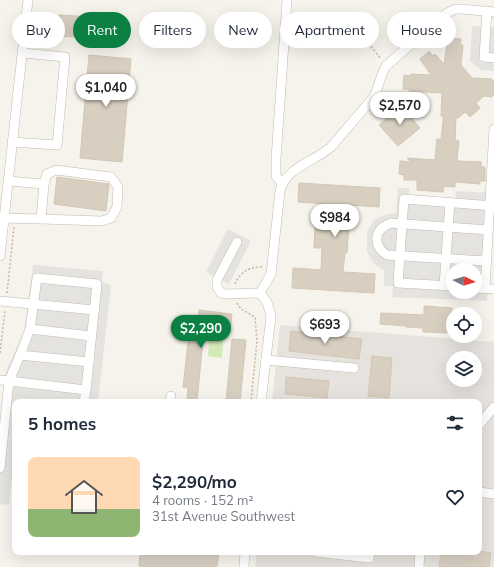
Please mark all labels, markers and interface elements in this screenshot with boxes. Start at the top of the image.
chip: Buy [12,12,65,48]
chip: Rent [73,12,131,48]
chip: Filters [139,12,206,48]
chip: New [214,12,272,48]
chip: Apartment [280,12,379,48]
chip: House [387,12,456,48]
pin: $1,040 [73,74,139,108]
text: $1,040 [85,79,127,95]
pin: $2,570 [367,92,433,126]
text: $2,570 [379,97,421,113]
pin: $984 [311,204,359,238]
text: $984 [319,209,351,225]
north arrow [446,263,482,299]
map controls [446,263,482,387]
button: locate [446,307,482,343]
pin: $693 [301,311,349,345]
pin: $2,290 [168,315,234,349]
text: $693 [309,316,341,332]
text: $2,290 [180,320,222,336]
button: layers [446,351,482,387]
icon: filters [444,412,466,434]
text: 5 homes [28,413,96,434]
text: $2,290/mo [152,471,237,492]
icon: home [60,473,108,521]
icon: heart [444,486,466,508]
text: 4 rooms · 152 m² [152,492,253,508]
text: 31st Avenue Southwest [152,508,295,524]

